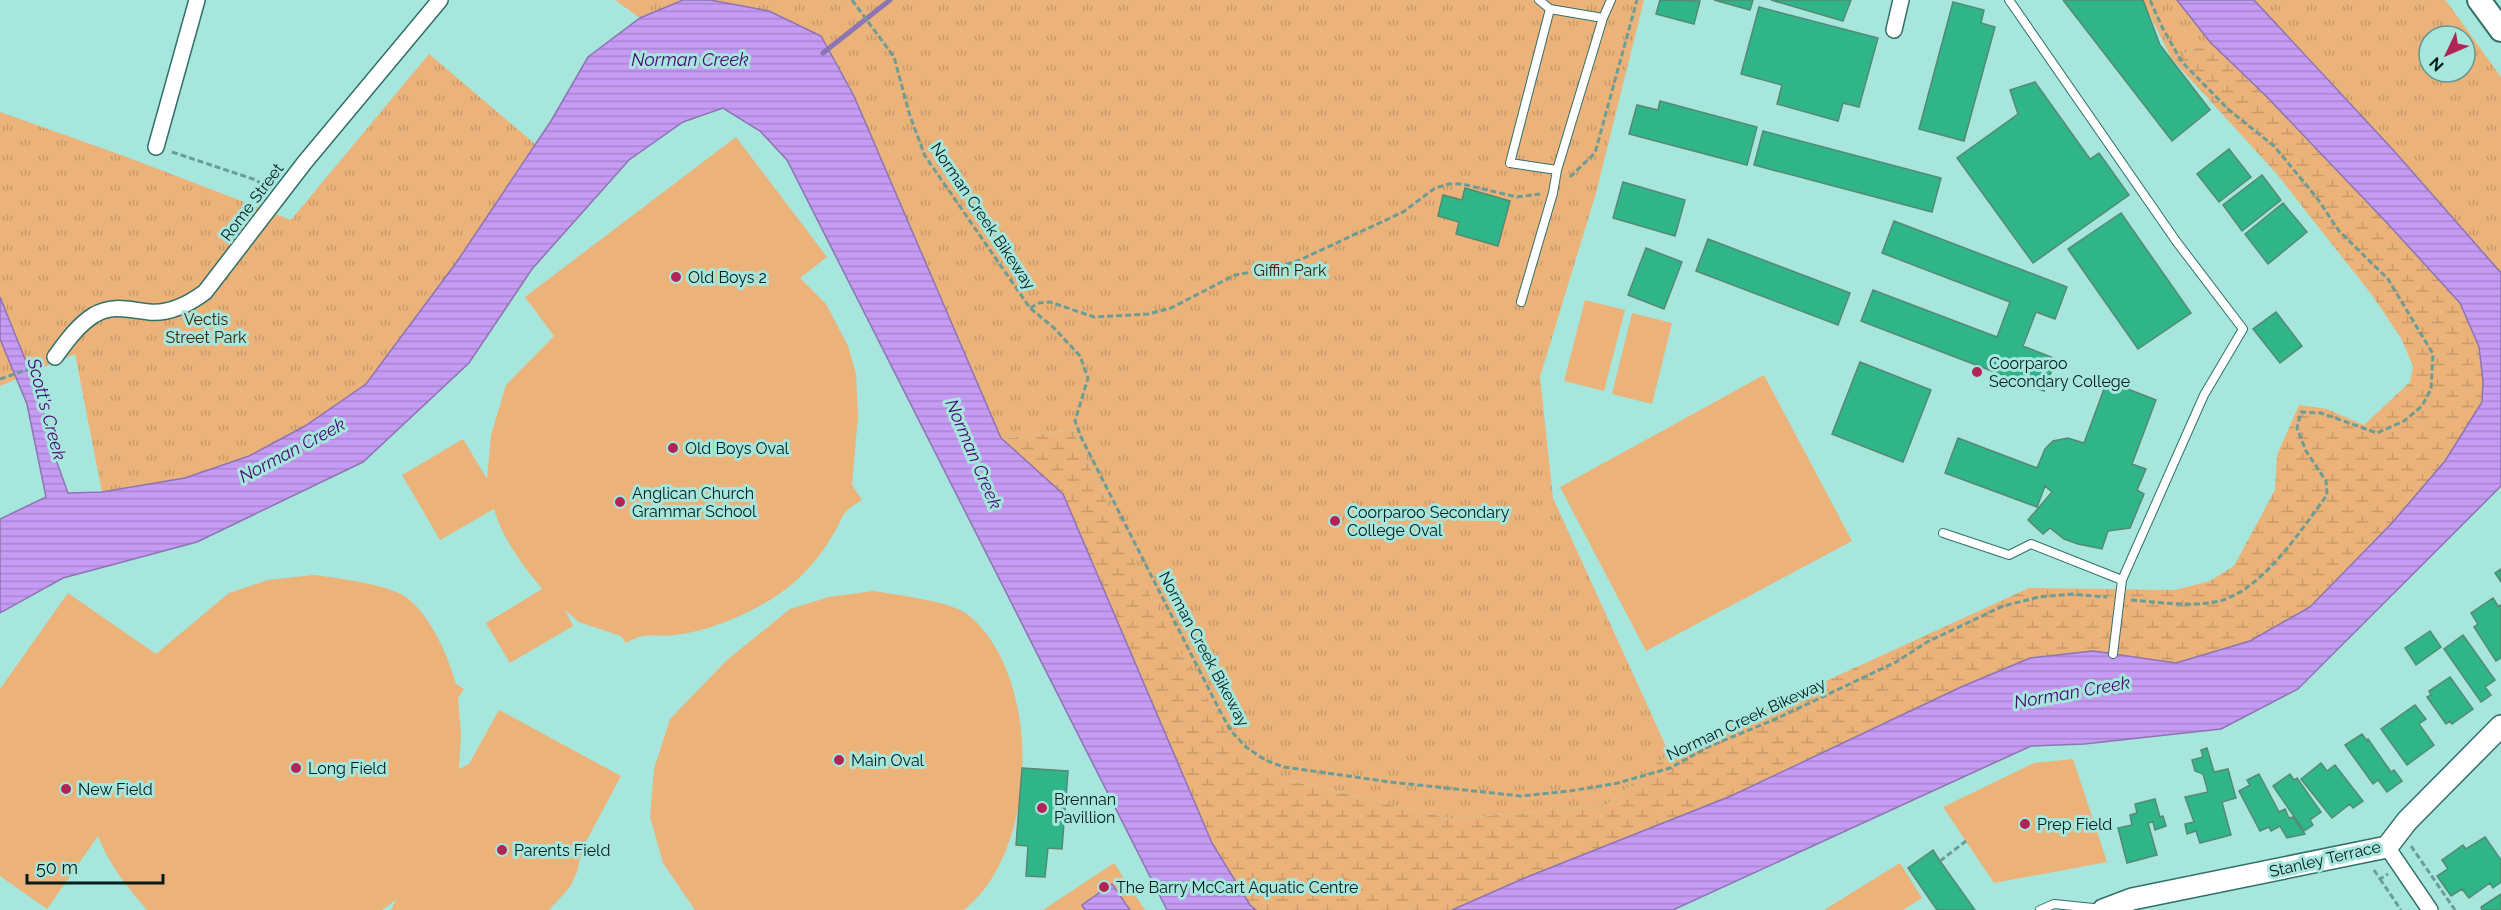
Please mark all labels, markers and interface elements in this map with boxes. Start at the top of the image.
north arrow [2417,24,2477,84]
water label: Norman Creek [631,49,749,70]
text: N [2425,53,2448,75]
street label: Norman Creek Bikeway [927,139,1039,293]
street label: Rome Street [217,159,288,245]
park label: Giffin Park [1254,261,1327,280]
place label: Old Boys 2 [688,268,767,287]
marker: Old Boys 2 [669,270,683,284]
park label: Vectis Street Park [165,310,247,347]
place label: Coorparoo Secondary College [1989,354,2130,391]
water label: Scott's Creek [23,355,71,463]
marker: Coorparoo Secondary College [1970,365,1984,379]
water label: Norman Creek [941,396,1007,512]
water label: Norman Creek [235,413,349,487]
place label: Old Boys Oval [685,439,790,458]
marker: Old Boys Oval [666,441,680,455]
place label: Anglican Church Grammar School [632,484,757,521]
marker: Anglican Church Grammar School [613,495,627,509]
place label: Coorparoo Secondary College Oval [1347,503,1510,540]
marker: Coorparoo Secondary College Oval [1328,514,1342,528]
street label: Norman Creek Bikeway [1155,568,1253,730]
water label: Norman Creek [2012,671,2132,713]
street label: Norman Creek Bikeway [1664,674,1829,764]
place label: Main Oval [851,751,925,770]
marker: Main Oval [832,753,846,767]
place label: Long Field [308,759,387,778]
marker: Long Field [289,761,303,775]
place label: New Field [78,780,153,799]
marker: New Field [59,782,73,796]
place label: Brennan Pavillion [1054,790,1116,827]
marker: Brennan Pavillion [1035,801,1049,815]
place label: Prep Field [2037,815,2112,834]
marker: Prep Field [2018,817,2032,831]
street label: Stanley Terrace [2267,837,2383,881]
place label: Parents Field [514,841,610,860]
marker: Parents Field [495,843,509,857]
scale bar [27,847,164,885]
text: 50 m [36,857,78,878]
place label: The Barry McCart Aquatic Centre [1116,878,1358,897]
marker: The Barry McCart Aquatic Centre [1097,880,1111,894]

